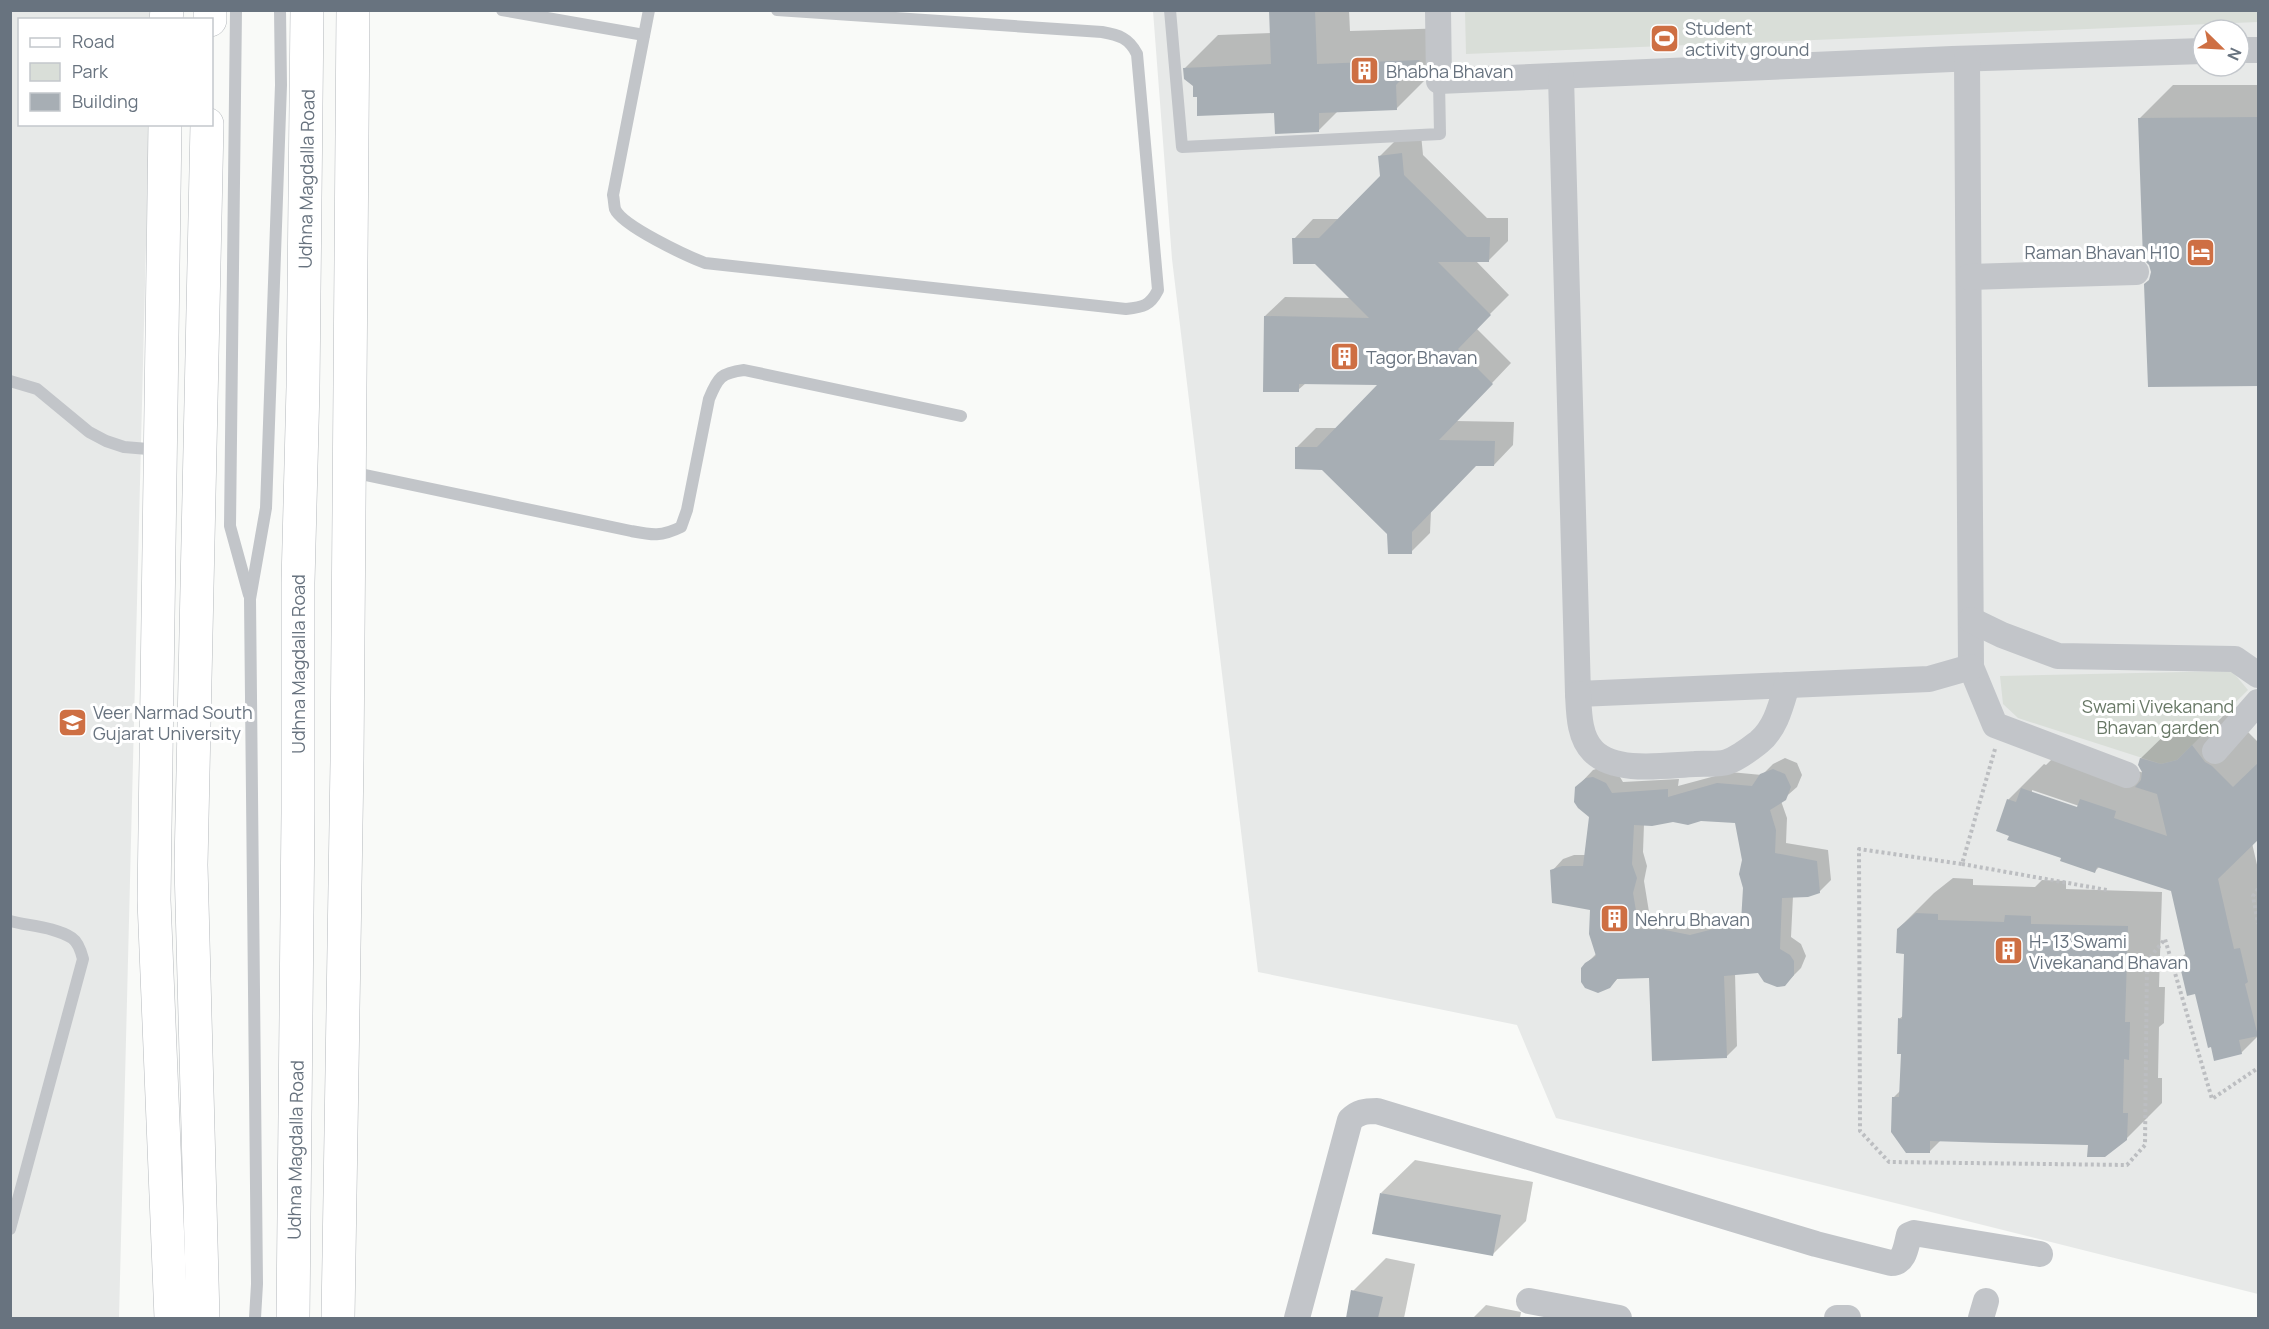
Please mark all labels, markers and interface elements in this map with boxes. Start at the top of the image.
place label: Student activity ground [1685,16,1809,61]
legend [18,18,213,126]
north arrow [2191,18,2251,78]
sports icon: Student activity ground [1648,22,1680,54]
text: Road [72,29,115,53]
text: N [2222,44,2247,64]
building icon: Bhabha Bhavan [1349,55,1381,87]
text: Park [72,59,109,83]
place label: Bhabha Bhavan [1386,59,1513,83]
text: Building [72,89,138,113]
street label: Udhna Magdalla Road [292,89,320,269]
hotel icon: Raman Bhavan H10 [2185,236,2217,268]
place label: Raman Bhavan H10 [2025,240,2180,264]
building icon: Tagor Bhavan [1329,341,1361,373]
place label: Tagor Bhavan [1366,345,1478,369]
street label: Udhna Magdalla Road [286,574,310,754]
park label: Swami Vivekanand Bhavan garden [2082,694,2234,739]
place label: Veer Narmad South Gujarat University [93,700,253,745]
school or university icon: Veer Narmad South Gujarat University [56,706,88,738]
building icon: Nehru Bhavan [1598,903,1630,935]
place label: Nehru Bhavan [1635,907,1750,931]
place label: H- 13 Swami Vivekanand Bhavan [2029,929,2188,974]
building icon: H- 13 Swami Vivekanand Bhavan [1992,935,2024,967]
street label: Udhna Magdalla Road [281,1060,309,1240]

